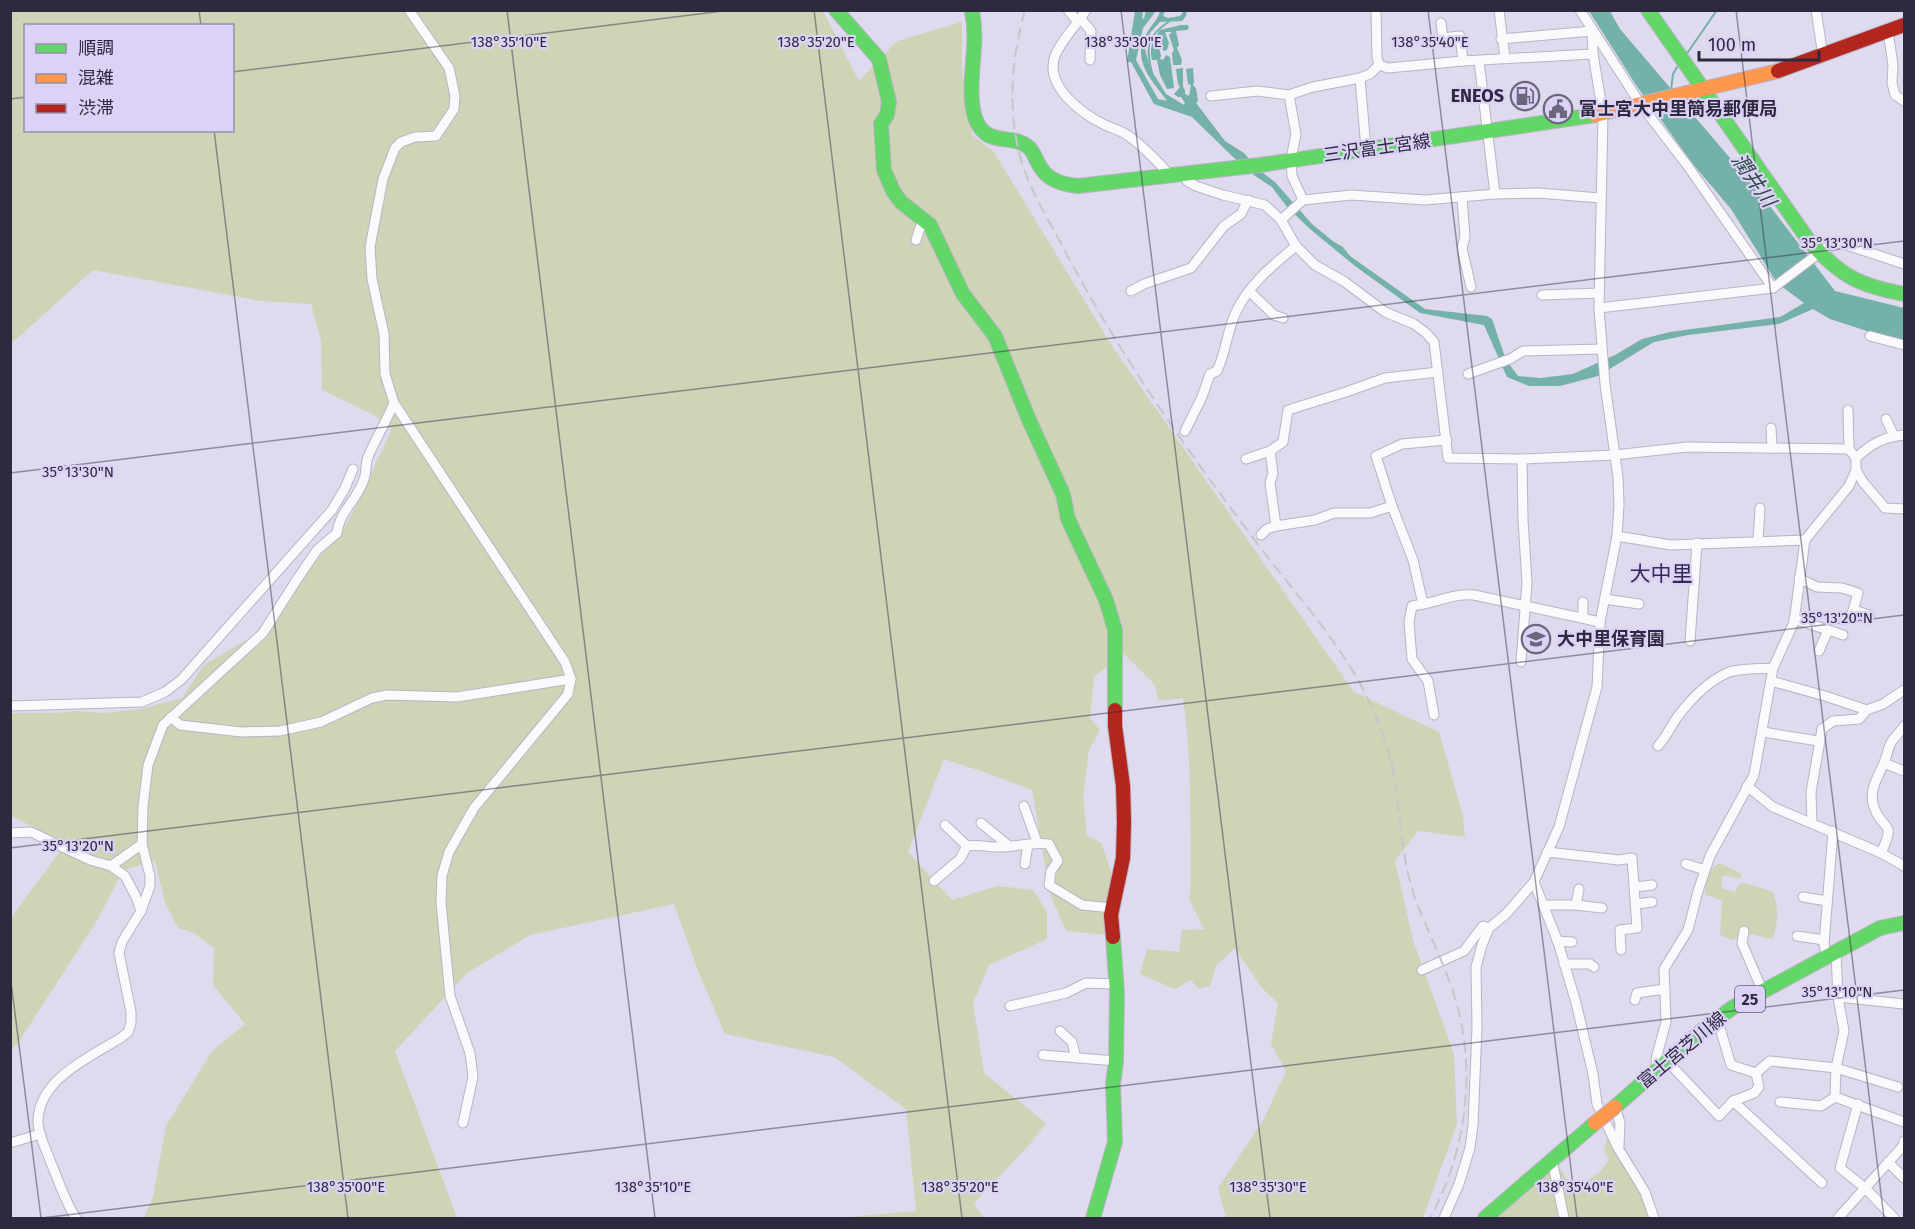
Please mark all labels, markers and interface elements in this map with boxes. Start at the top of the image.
legend [24,24,234,132]
scale bar [1699,24,1819,62]
text: 138°35'10"E [471,33,547,51]
text: 138°35'20"E [777,33,855,51]
text: 138°35'30"E [1084,33,1162,51]
text: 138°35'40"E [1391,33,1469,51]
text: 100 m [1708,34,1756,56]
text: 順調 [78,37,114,59]
text: 混雑 [78,67,114,89]
fuel station icon: ENEOS [1509,80,1541,112]
place label: ENEOS [1451,85,1504,107]
public building icon: 富士宮大中里簡易郵便局 [1542,93,1574,125]
text: 渋滞 [78,97,114,119]
place label: 富士宮大中里簡易郵便局 [1579,98,1777,120]
street label: 三沢富士宮線 [1322,130,1432,166]
water label: 潤井川 [1727,149,1782,213]
text: 35°13'30"N [1801,234,1873,252]
text: 35°13'30"N [42,463,114,481]
district label: 大中里 [1630,561,1693,587]
text: 35°13'20"N [1801,609,1873,627]
school or university icon: 大中里保育園 [1520,623,1552,655]
place label: 大中里保育園 [1557,628,1665,650]
text: 35°13'20"N [42,837,114,855]
text: 35°13'10"N [1802,983,1872,1001]
road number: 25 [1735,986,1765,1012]
street label: 富士宮芝川線 [1634,1007,1730,1093]
text: 138°35'00"E [307,1178,385,1196]
text: 138°35'10"E [615,1178,691,1196]
text: 138°35'20"E [921,1178,999,1196]
text: 138°35'30"E [1229,1178,1307,1196]
text: 138°35'40"E [1536,1178,1614,1196]

